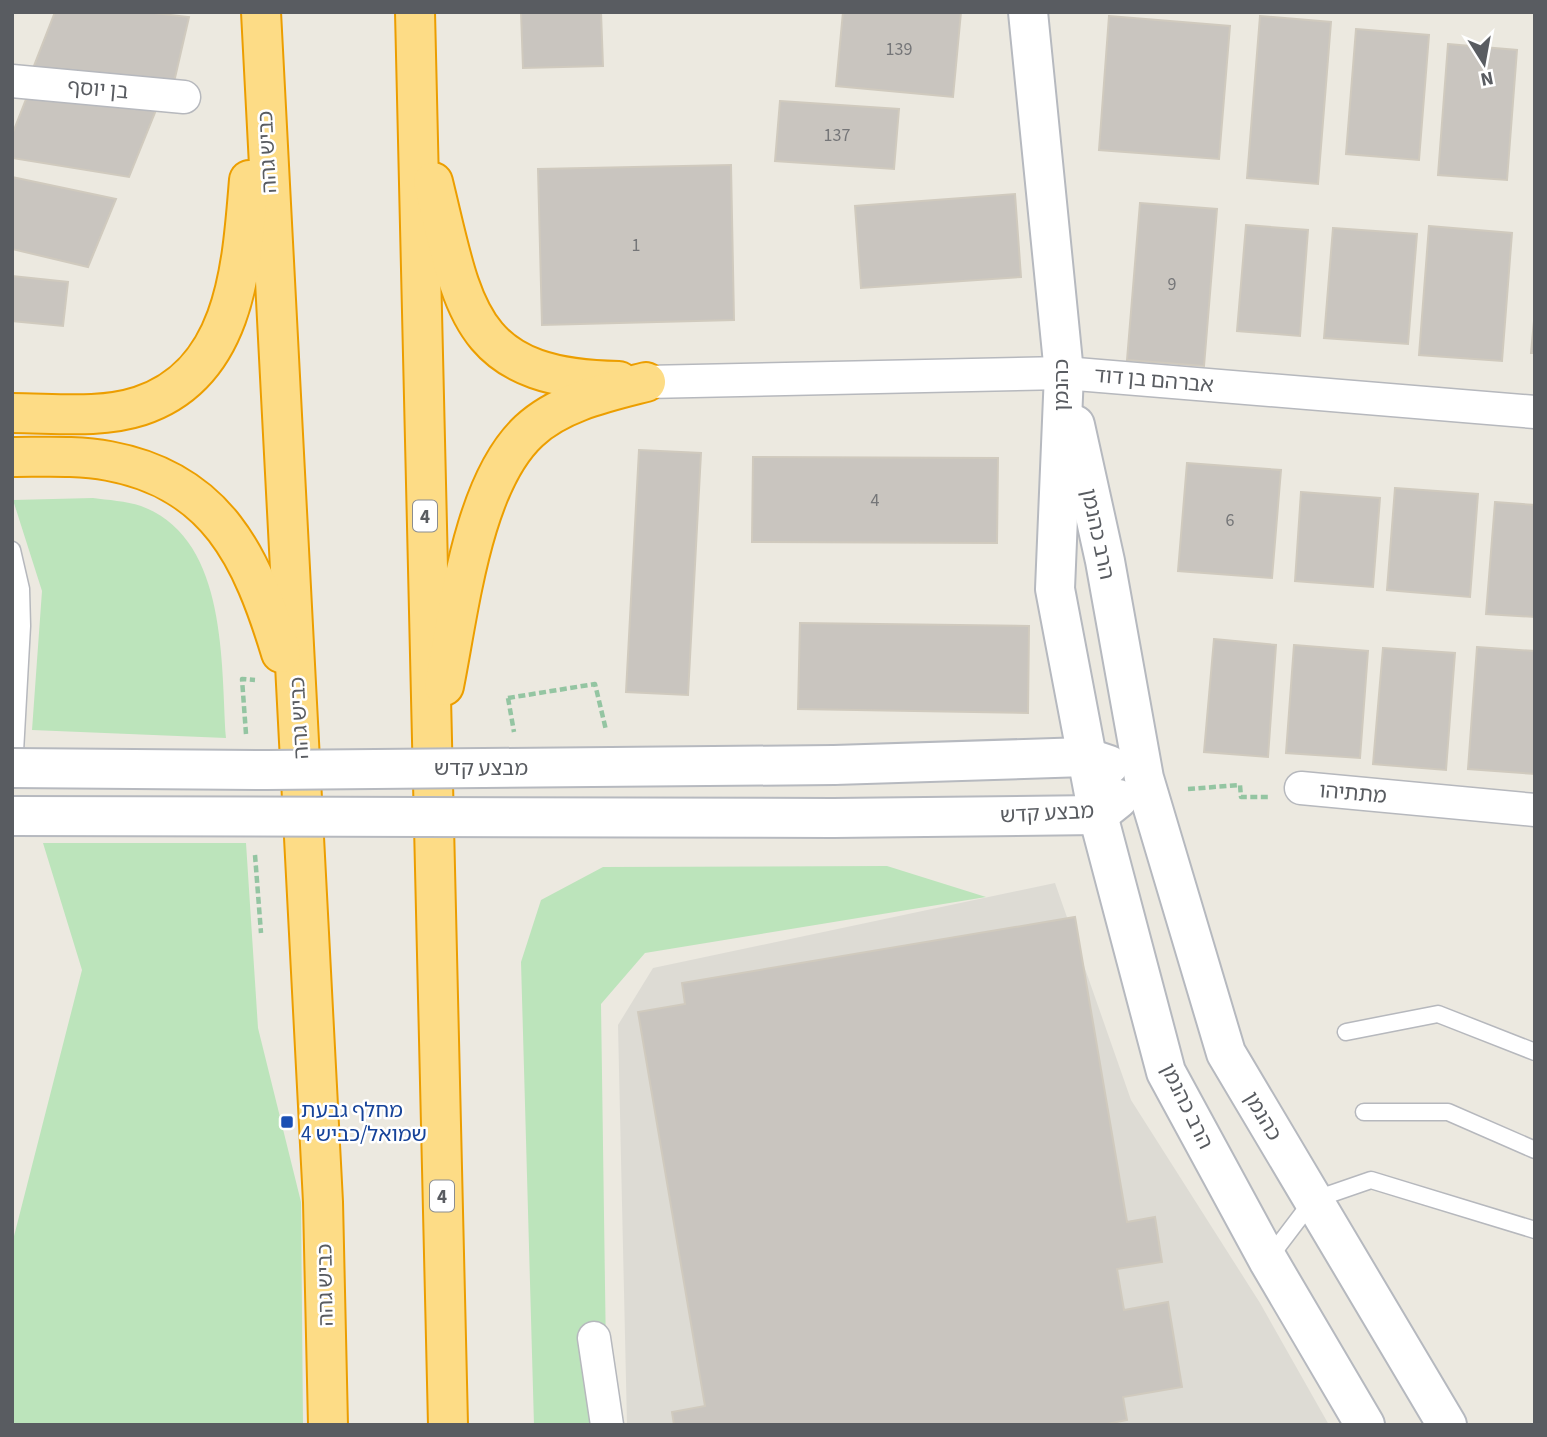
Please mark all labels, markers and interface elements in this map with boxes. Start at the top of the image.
north arrow [1449,28,1519,98]
house number: 139 [886,37,912,62]
text: N [1478,64,1496,93]
street label: בן יוסף [66,71,130,107]
street label: כביש גהה [250,110,284,194]
house number: 137 [824,123,850,148]
house number: 1 [632,233,640,258]
house number: 9 [1168,272,1177,297]
street label: כהנמן [1046,359,1076,411]
street label: אברהם בן דוד [1093,360,1215,400]
street label: הרב כהנמן [1074,486,1122,582]
house number: 4 [871,488,880,513]
road number: 4 [413,500,437,531]
house number: 6 [1226,508,1235,533]
street label: כביש גהה [282,676,316,760]
street label: מבצע קדש [434,753,528,783]
street label: מתתיהו [1318,775,1388,811]
street label: מבצע קדש [999,796,1095,830]
street label: הרב כהנמן [1153,1058,1221,1154]
street label: כהנמן [1237,1086,1289,1146]
place label: מחלף גבעת שמואל/כביש 4 [301,1095,427,1149]
marker: מחלף גבעת שמואל/כביש 4 [279,1114,295,1130]
road number: 4 [430,1180,454,1212]
street label: כביש גהה [309,1243,341,1327]

